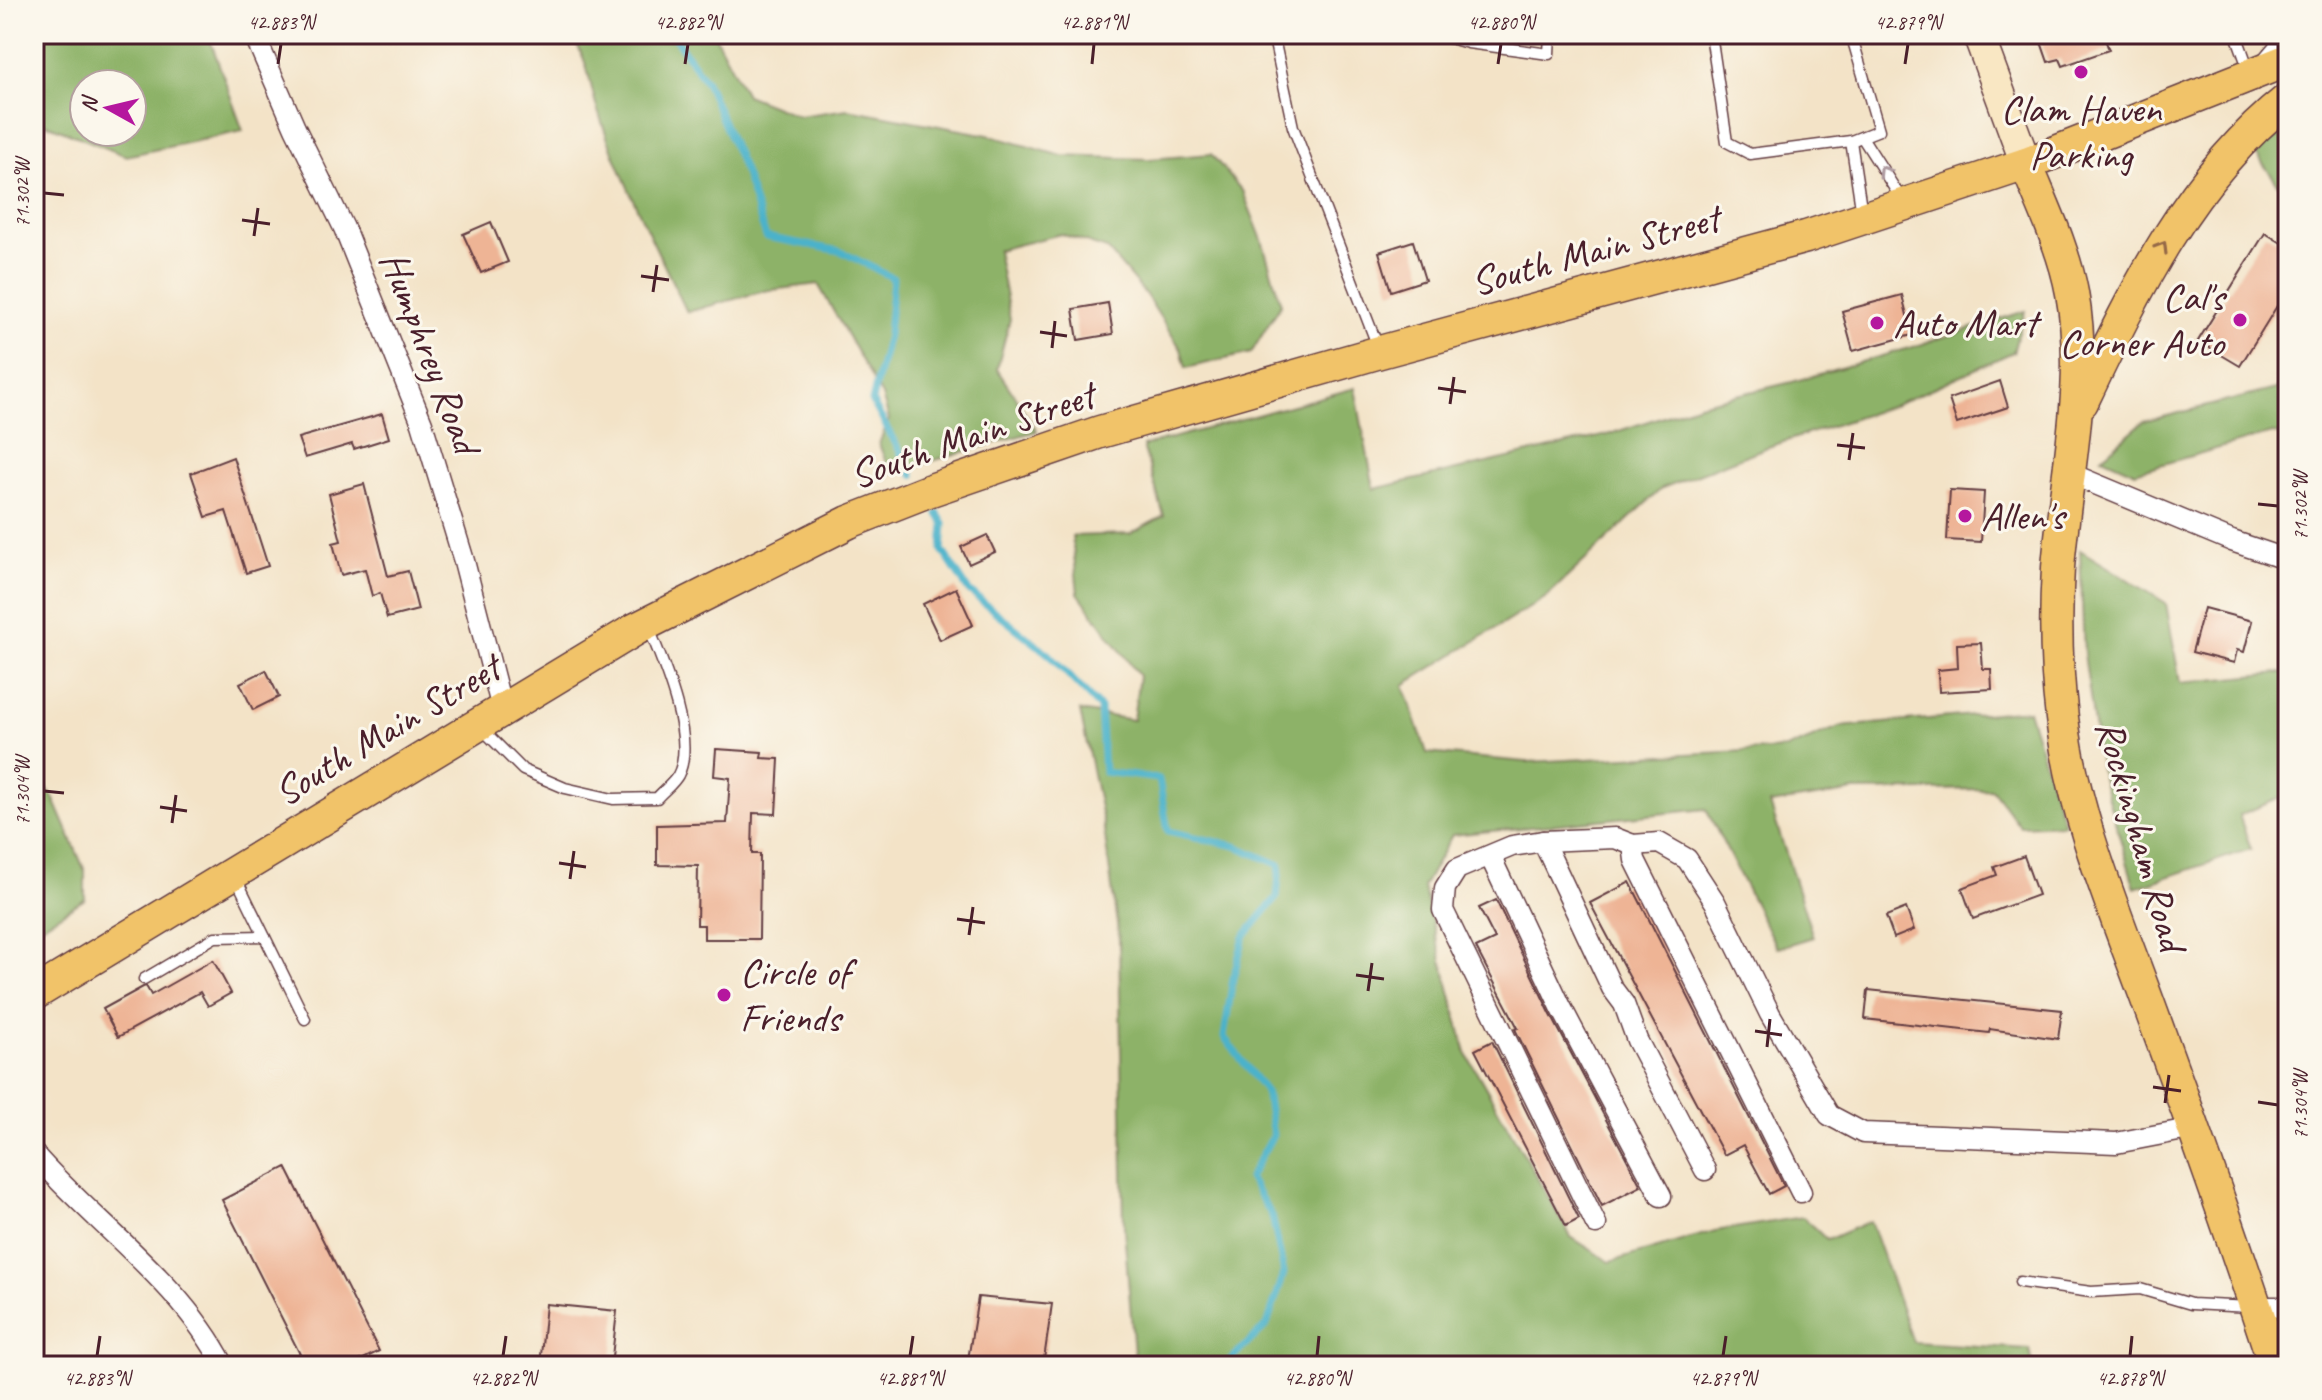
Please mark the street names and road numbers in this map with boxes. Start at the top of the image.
street label: South Main Street [1465,191,1730,307]
street label: Humphrey Road [369,244,493,465]
street label: South Main Street [843,368,1106,500]
street label: South Main Street [265,640,514,817]
street label: Rockingham Road [2084,714,2199,962]

